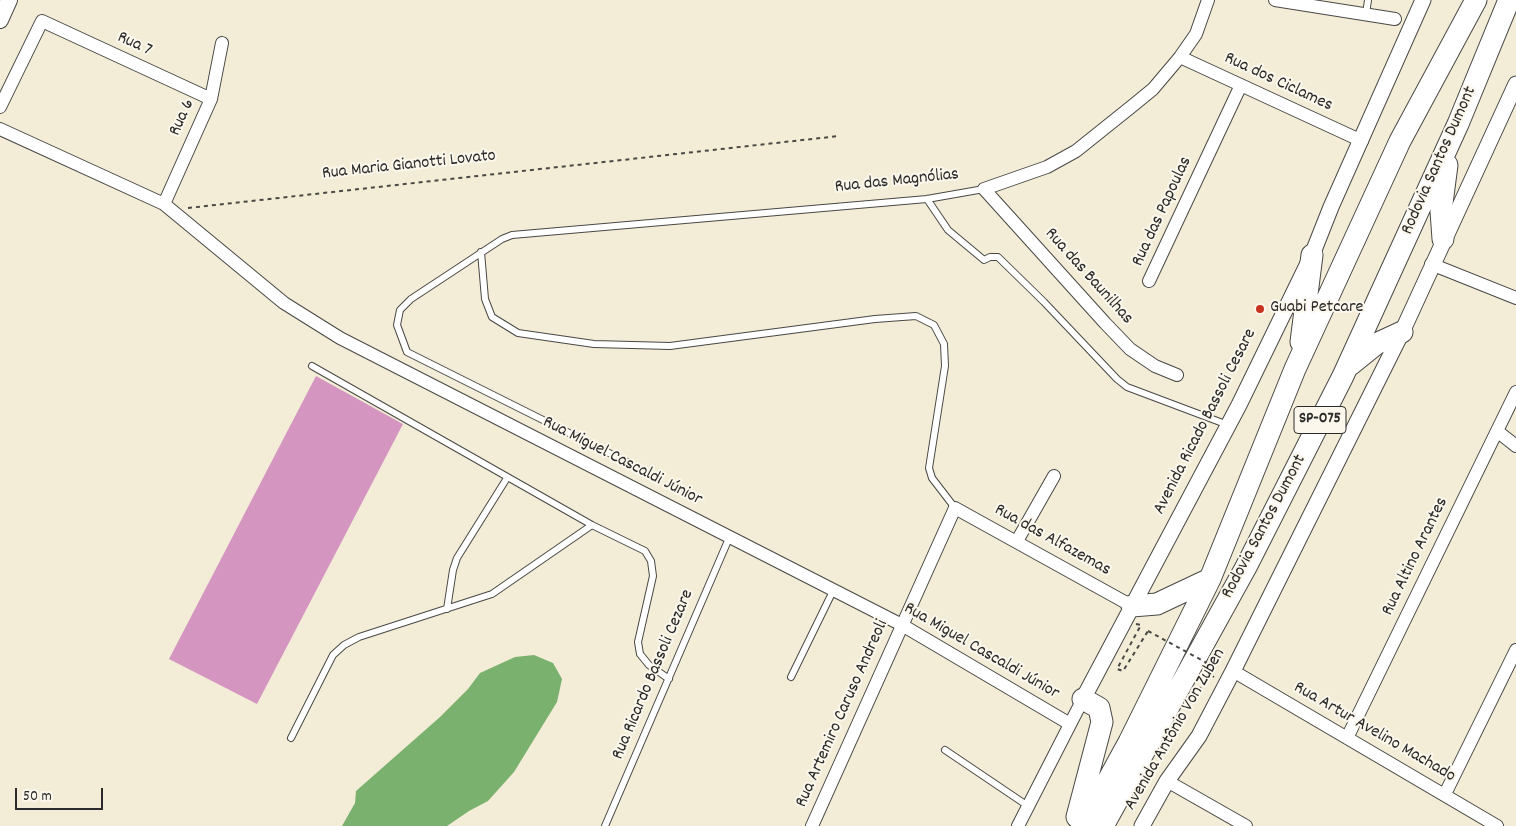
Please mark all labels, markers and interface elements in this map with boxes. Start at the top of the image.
street label: Rua 7 [113,28,155,62]
street label: Rua dos Ciclames [1220,48,1336,118]
street label: Rodovia Santos Dumont [1398,84,1482,238]
street label: Rua 6 [165,96,201,140]
street label: Rua Maria Gianotti Lovato [321,146,497,186]
street label: Rua das Papoulas [1128,154,1198,270]
street label: Rua das Magnólias [834,165,960,199]
street label: Rua das Baunilhas [1039,224,1137,330]
place label: Guabi Petcare [1270,298,1364,320]
marker: Guabi Petcare [1254,303,1266,315]
street label: Avenida Ricado Bassoli Cesare [1150,326,1262,518]
road number: SP-075 [1294,406,1346,434]
street label: Rua Miguel Cascaldi Júnior [539,412,705,512]
street label: Rodovia Santos Dumont [1218,451,1312,603]
street label: Rua Altino Arantes [1378,494,1454,620]
street label: Rua das Alfazemas [990,500,1114,582]
street label: Rua Ricardo Bassoli Cezare [608,587,700,763]
street label: Rua Miguel Cascaldi Júnior [899,599,1063,705]
street label: Rua Artemiro Caruso Andreoli [792,617,894,811]
street label: Avenida Antônio Von Zuben [1121,645,1231,815]
street label: Rua Artur Avelino Machado [1289,678,1459,788]
scale bar [18,778,105,810]
text: 50 m [23,786,52,808]

